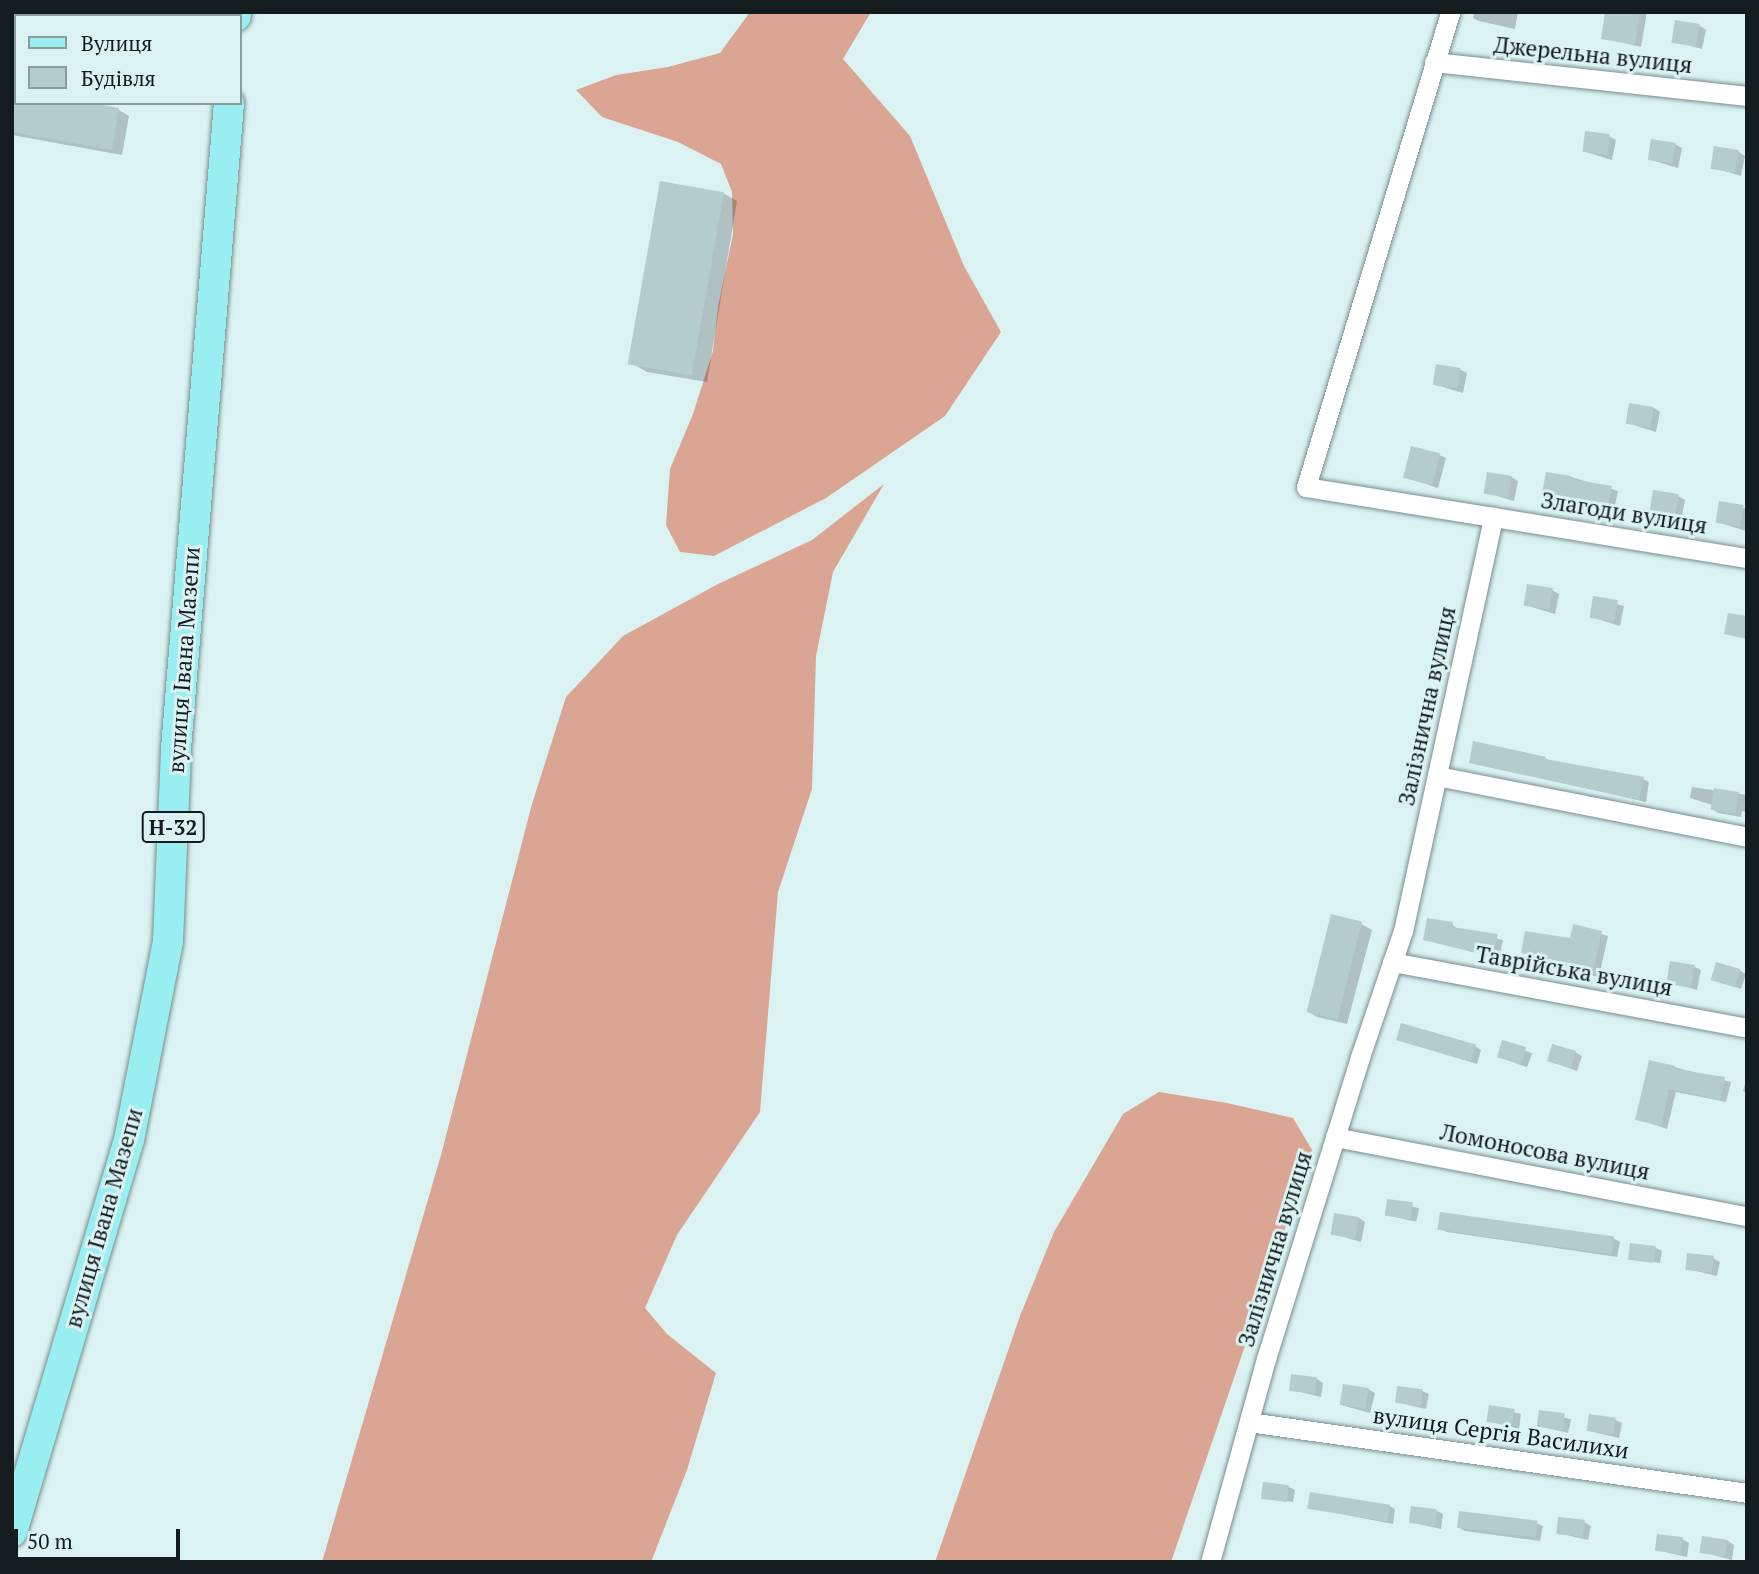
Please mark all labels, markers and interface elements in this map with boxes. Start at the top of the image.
legend [14,14,242,105]
text: Вулиця [81,29,152,57]
street label: Джерельна вулиця [1492,31,1694,79]
text: Будівля [81,64,156,92]
street label: Злагоди вулиця [1539,486,1709,540]
street label: вулиця Івана Мазепи [162,546,206,774]
street label: Залізнична вулиця [1392,604,1462,808]
road number: Н-32 [142,810,204,844]
street label: Таврійська вулиця [1473,940,1675,1002]
street label: вулиця Івана Мазепи [59,1105,149,1331]
street label: Ломоносова вулиця [1438,1118,1652,1186]
street label: Залізнична вулиця [1232,1148,1318,1350]
street label: вулиця Сергія Василихи [1371,1401,1631,1465]
scale bar [18,1514,184,1558]
text: 50 m [27,1527,73,1555]

